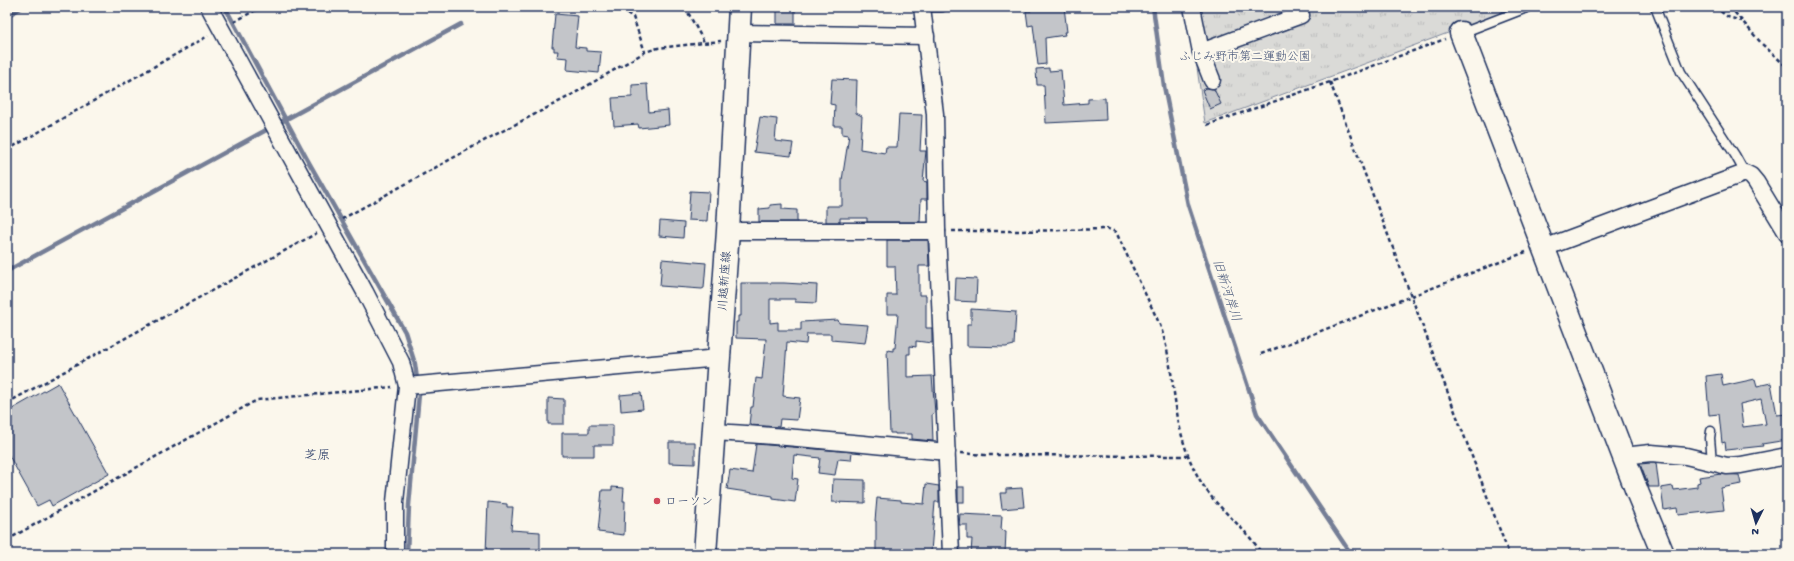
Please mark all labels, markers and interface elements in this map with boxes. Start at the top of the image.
park label: ふじみ野市第二運動公園 [1179,50,1311,65]
street label: 川越新座線 [716,251,735,312]
water label: 旧新河岸川 [1208,257,1244,324]
district label: 芝原 [304,449,330,464]
marker: ローソン [652,496,662,506]
place label: ローソン [665,496,713,510]
north arrow [1736,503,1776,543]
text: N [1751,525,1759,537]

